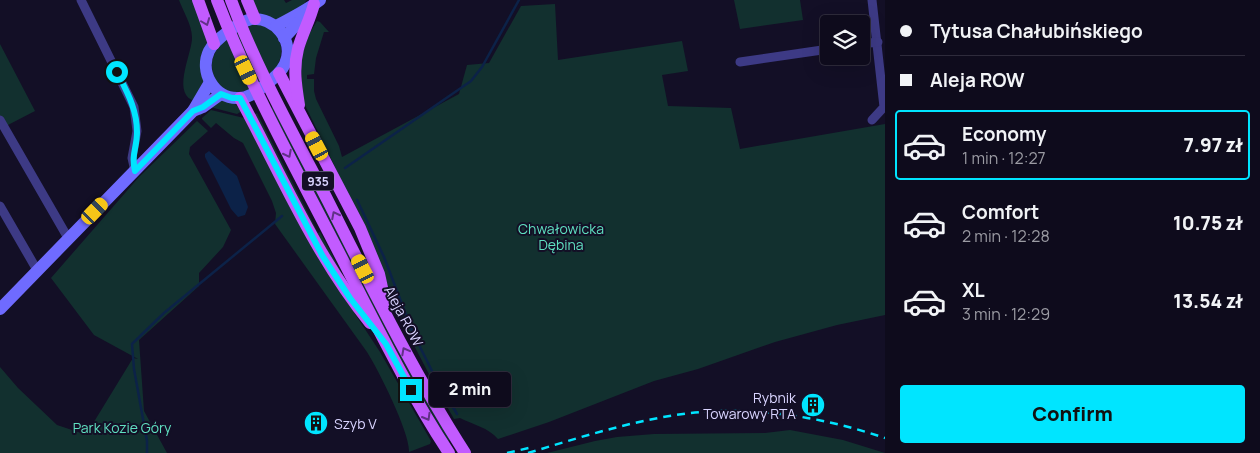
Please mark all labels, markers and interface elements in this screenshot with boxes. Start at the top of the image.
map controls [820,15,870,65]
button: layers [820,15,870,65]
one-way arrow [200,17,210,26]
text: Tytusa Chałubińskiego [930,18,1143,44]
car [232,53,259,87]
route start [106,61,128,83]
text: Aleja ROW [930,67,1024,93]
text: Economy [962,121,1046,147]
icon: car [902,123,947,168]
car [303,129,330,163]
text: 7.97 zł [1184,132,1243,158]
text: 1 min · 12:27 [962,147,1046,169]
one-way arrow [282,148,292,157]
road number: 935 [302,172,334,190]
car [79,195,110,227]
text: Comfort [962,199,1039,225]
icon: car [902,201,947,246]
text: 10.75 zł [1173,210,1243,236]
one-way arrow [331,211,341,220]
park label: Chwałowicka Dębina [518,219,604,254]
text: 2 min · 12:28 [962,225,1050,247]
car [349,252,376,286]
text: XL [962,277,985,303]
icon: car [902,279,947,324]
street label: Aleja ROW [380,282,428,350]
text: 13.54 zł [1173,288,1243,314]
text: 3 min · 12:29 [962,303,1050,325]
one-way arrow [402,347,412,356]
callout: 2 min [428,372,511,408]
text: 2 min [449,378,491,400]
route end [400,379,422,401]
button: Confirm [900,385,1245,443]
place label: Rybnik Towarowy RTA [703,388,797,423]
building icon: Rybnik Towarowy RTA [800,392,826,418]
building icon: Szyb V [303,410,329,436]
one-way arrow [420,412,430,421]
place label: Szyb V [334,414,377,433]
park label: Park Kozie Góry [73,418,172,437]

